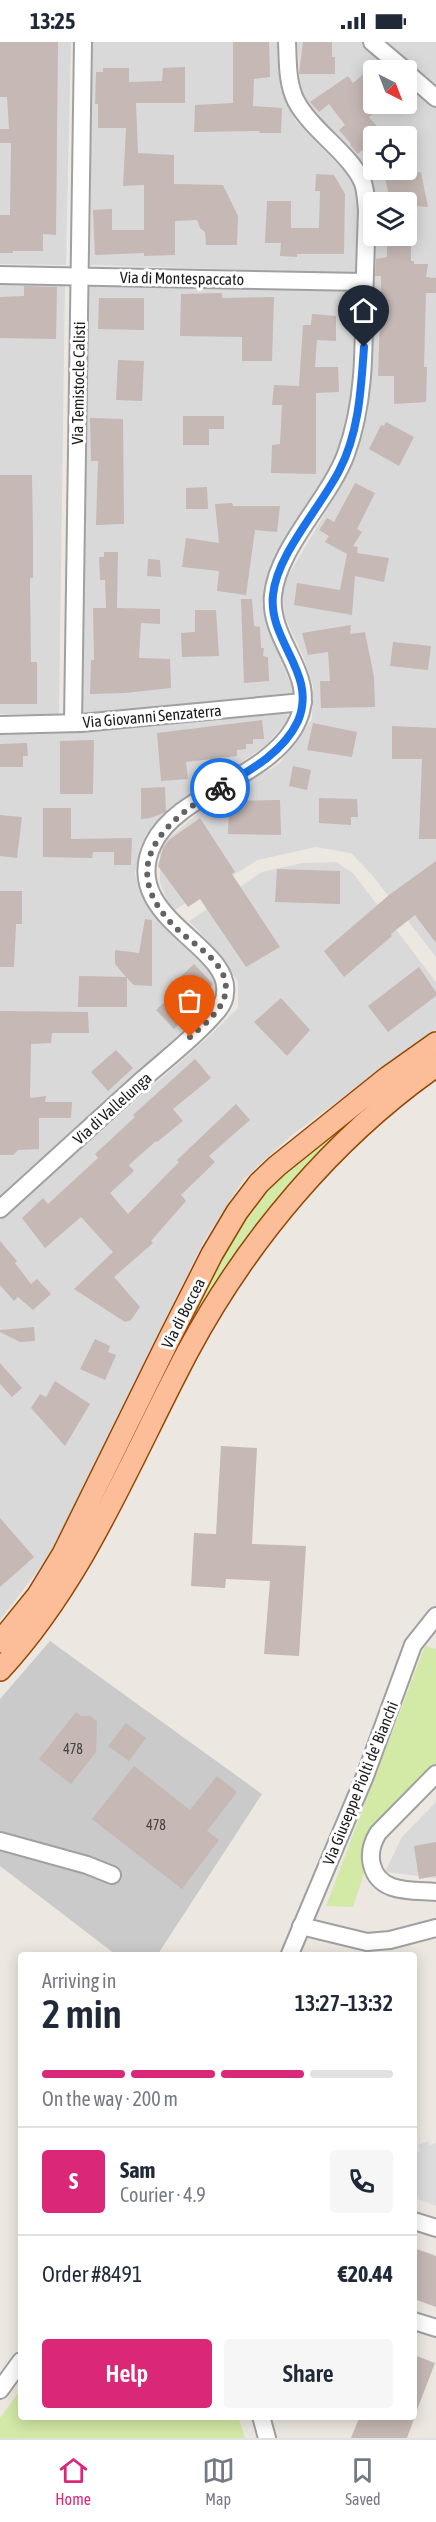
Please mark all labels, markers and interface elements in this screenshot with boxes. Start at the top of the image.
text: 13:25 [30,8,75,34]
north arrow [363,60,417,114]
map controls [363,60,417,246]
button: locate [363,126,417,180]
button: layers [363,192,417,246]
street label: Via di Montespaccato [120,268,244,289]
pin [338,285,389,347]
icon: home [347,294,380,327]
street label: Via Temistocle Calisti [68,321,88,445]
street label: Via Giovanni Senzaterra [82,701,222,731]
courier [190,758,250,818]
icon: bike [204,772,237,805]
pin [164,975,215,1037]
icon: bag [173,984,206,1017]
street label: Via di Vallelunga [69,1068,155,1148]
street label: Via di Boccea [158,1275,208,1351]
street label: Via Giuseppe Piolti de' Bianchi [319,1698,402,1868]
house number: 478 [63,1741,83,1757]
house number: 478 [146,1817,166,1833]
text: Arriving in [42,1969,116,1992]
text: 13:27–13:32 [295,1990,393,2016]
text: 2 min [42,1992,122,2036]
text: On the way · 200 m [42,2087,178,2110]
button: phone [330,2150,393,2213]
text: Sam [120,2157,155,2183]
text: S [69,2168,78,2194]
text: Courier · 4.9 [120,2183,206,2206]
text: Order #8491 [42,2261,142,2287]
text: €20.44 [338,2261,393,2287]
button: Help [42,2339,212,2408]
button: Share [224,2339,393,2408]
tab: Home [55,2454,91,2508]
tab: Map [202,2454,235,2508]
tab: Saved [345,2454,381,2508]

